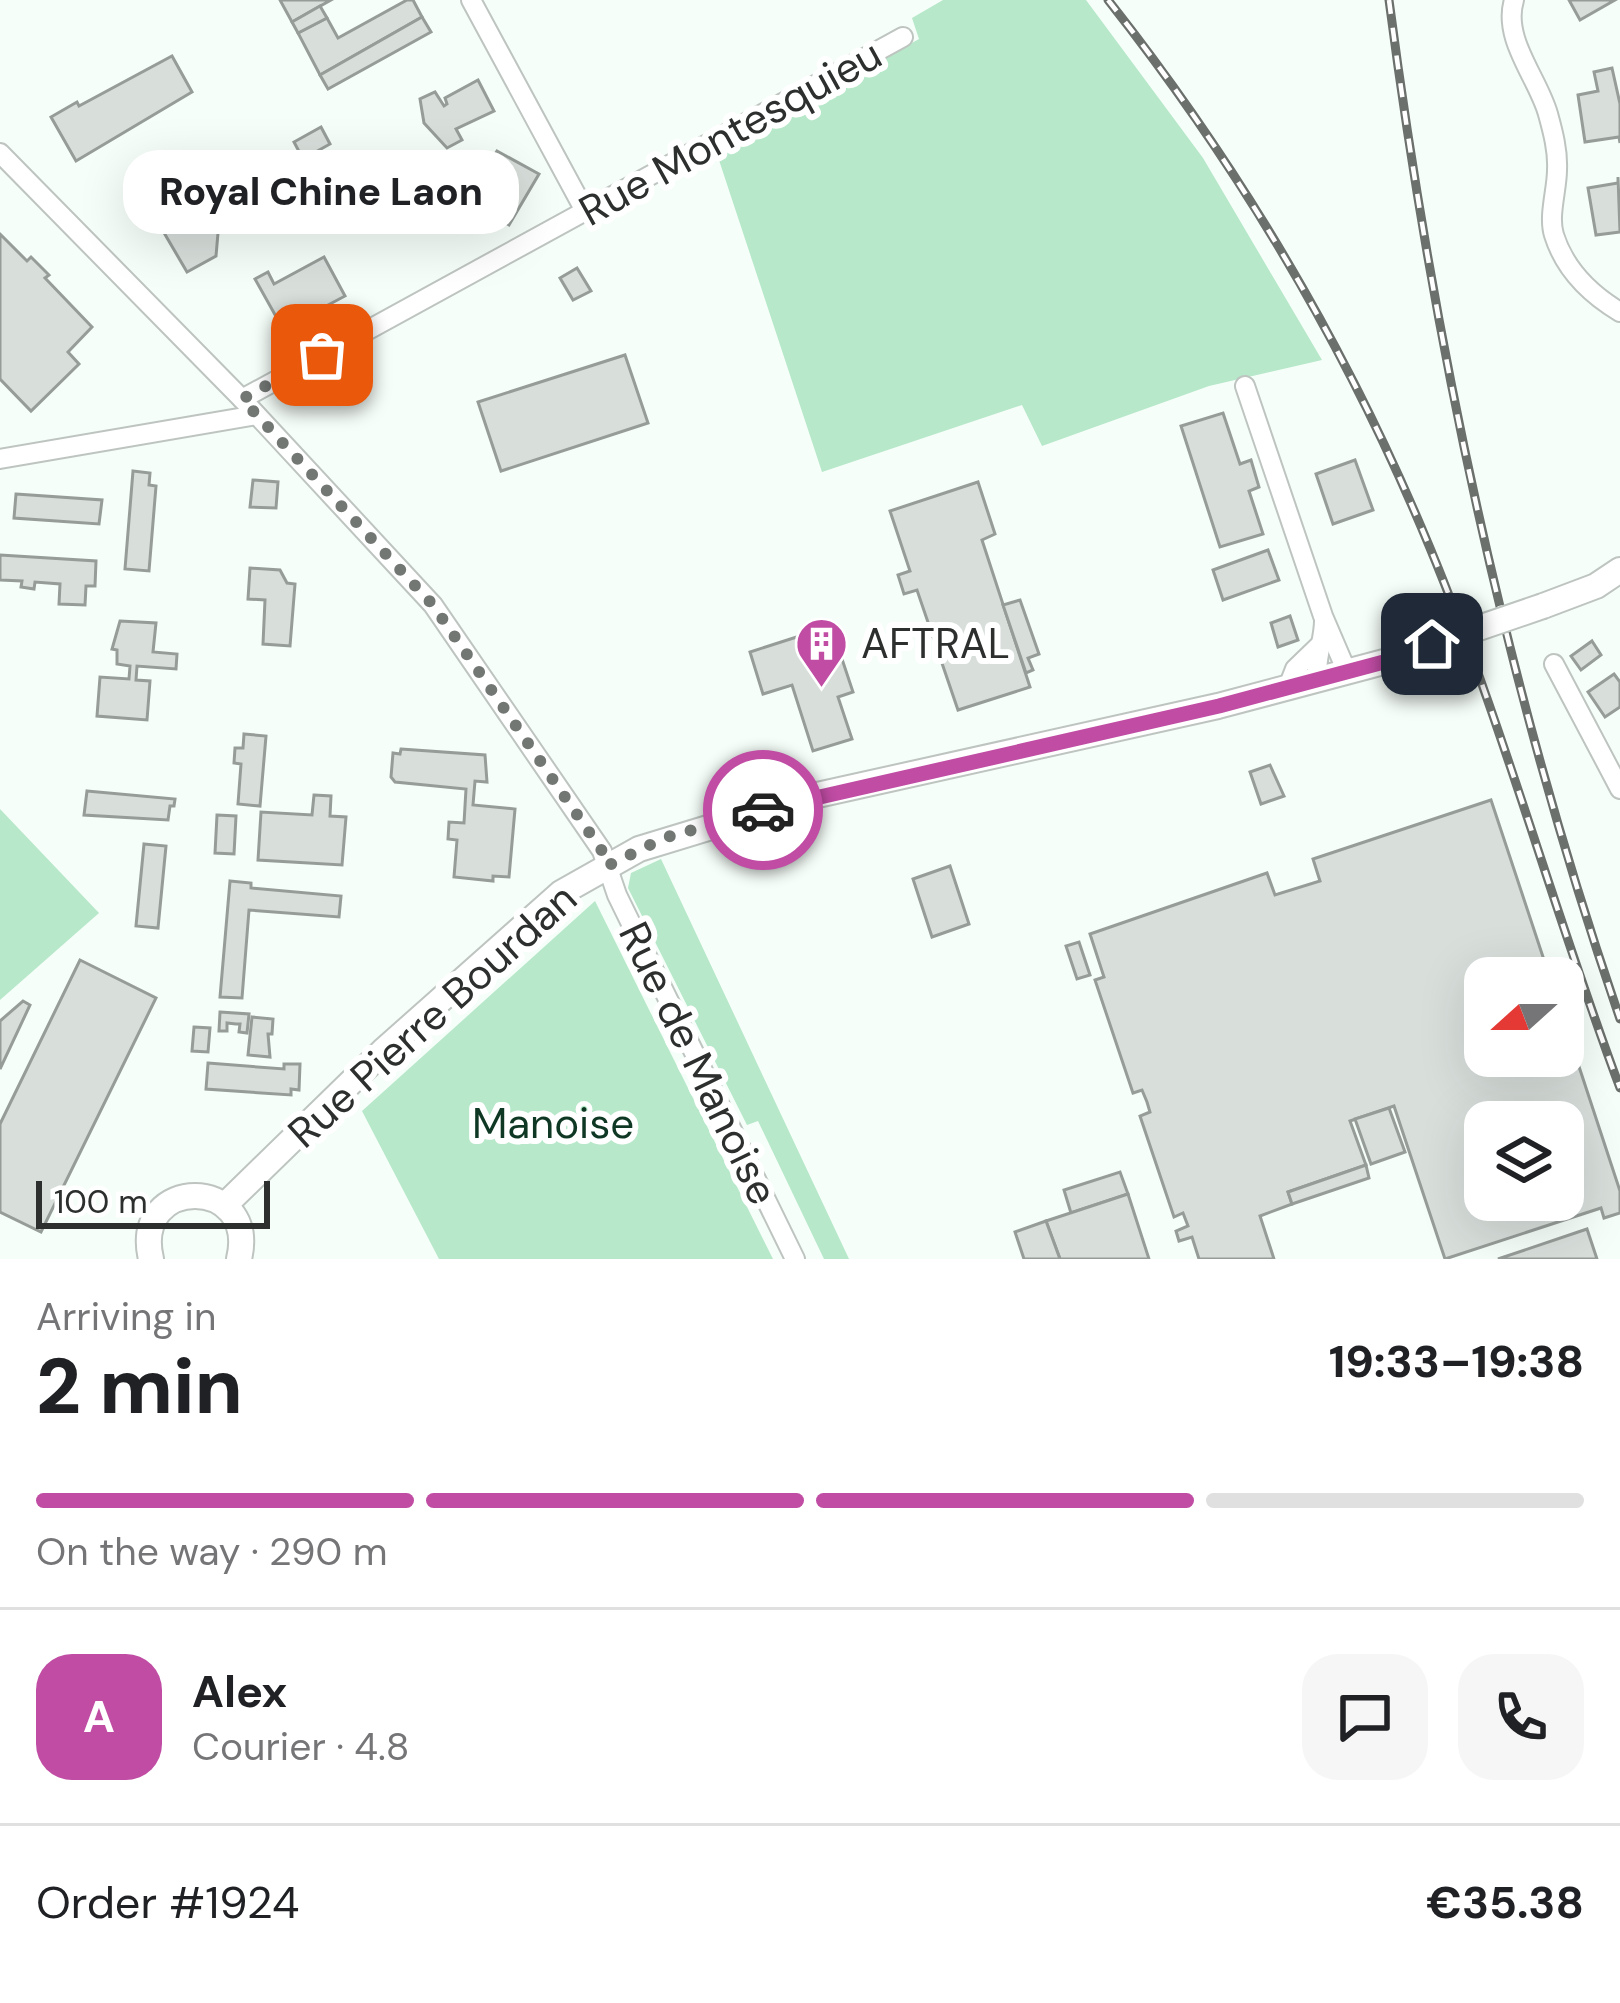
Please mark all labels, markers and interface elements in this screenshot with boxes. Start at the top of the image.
street label: Rue Montesquieu [569,27,891,238]
callout: Royal Chine Laon [124,151,520,235]
text: Royal Chine Laon [159,166,483,217]
pin [271,304,373,406]
icon: bag [289,322,355,388]
pin [1381,593,1483,695]
icon: home [1399,611,1465,677]
building icon: AFTRAL [794,615,850,689]
place label: AFTRAL [861,616,1010,671]
courier [703,750,823,870]
icon: car [730,777,796,843]
street label: Rue Pierre Bourdan [276,871,588,1160]
street label: Rue de Manoise [606,913,791,1214]
north arrow [1464,957,1584,1077]
map controls [1464,957,1584,1221]
park label: Manoise [472,1096,634,1151]
button: layers [1464,1101,1584,1221]
scale bar [36,1175,270,1228]
text: 100 m [54,1180,148,1223]
text: Arriving in [36,1291,216,1342]
text: 19:33–19:38 [1329,1332,1584,1391]
text: 2 min [36,1336,243,1437]
text: On the way · 290 m [36,1526,387,1577]
button: chat [1302,1654,1428,1780]
button: phone [1458,1654,1584,1780]
text: Alex [192,1662,287,1721]
text: A [83,1687,115,1746]
text: Courier · 4.8 [192,1721,409,1772]
text: Order #1924 [36,1873,299,1932]
text: €35.38 [1426,1873,1584,1932]

